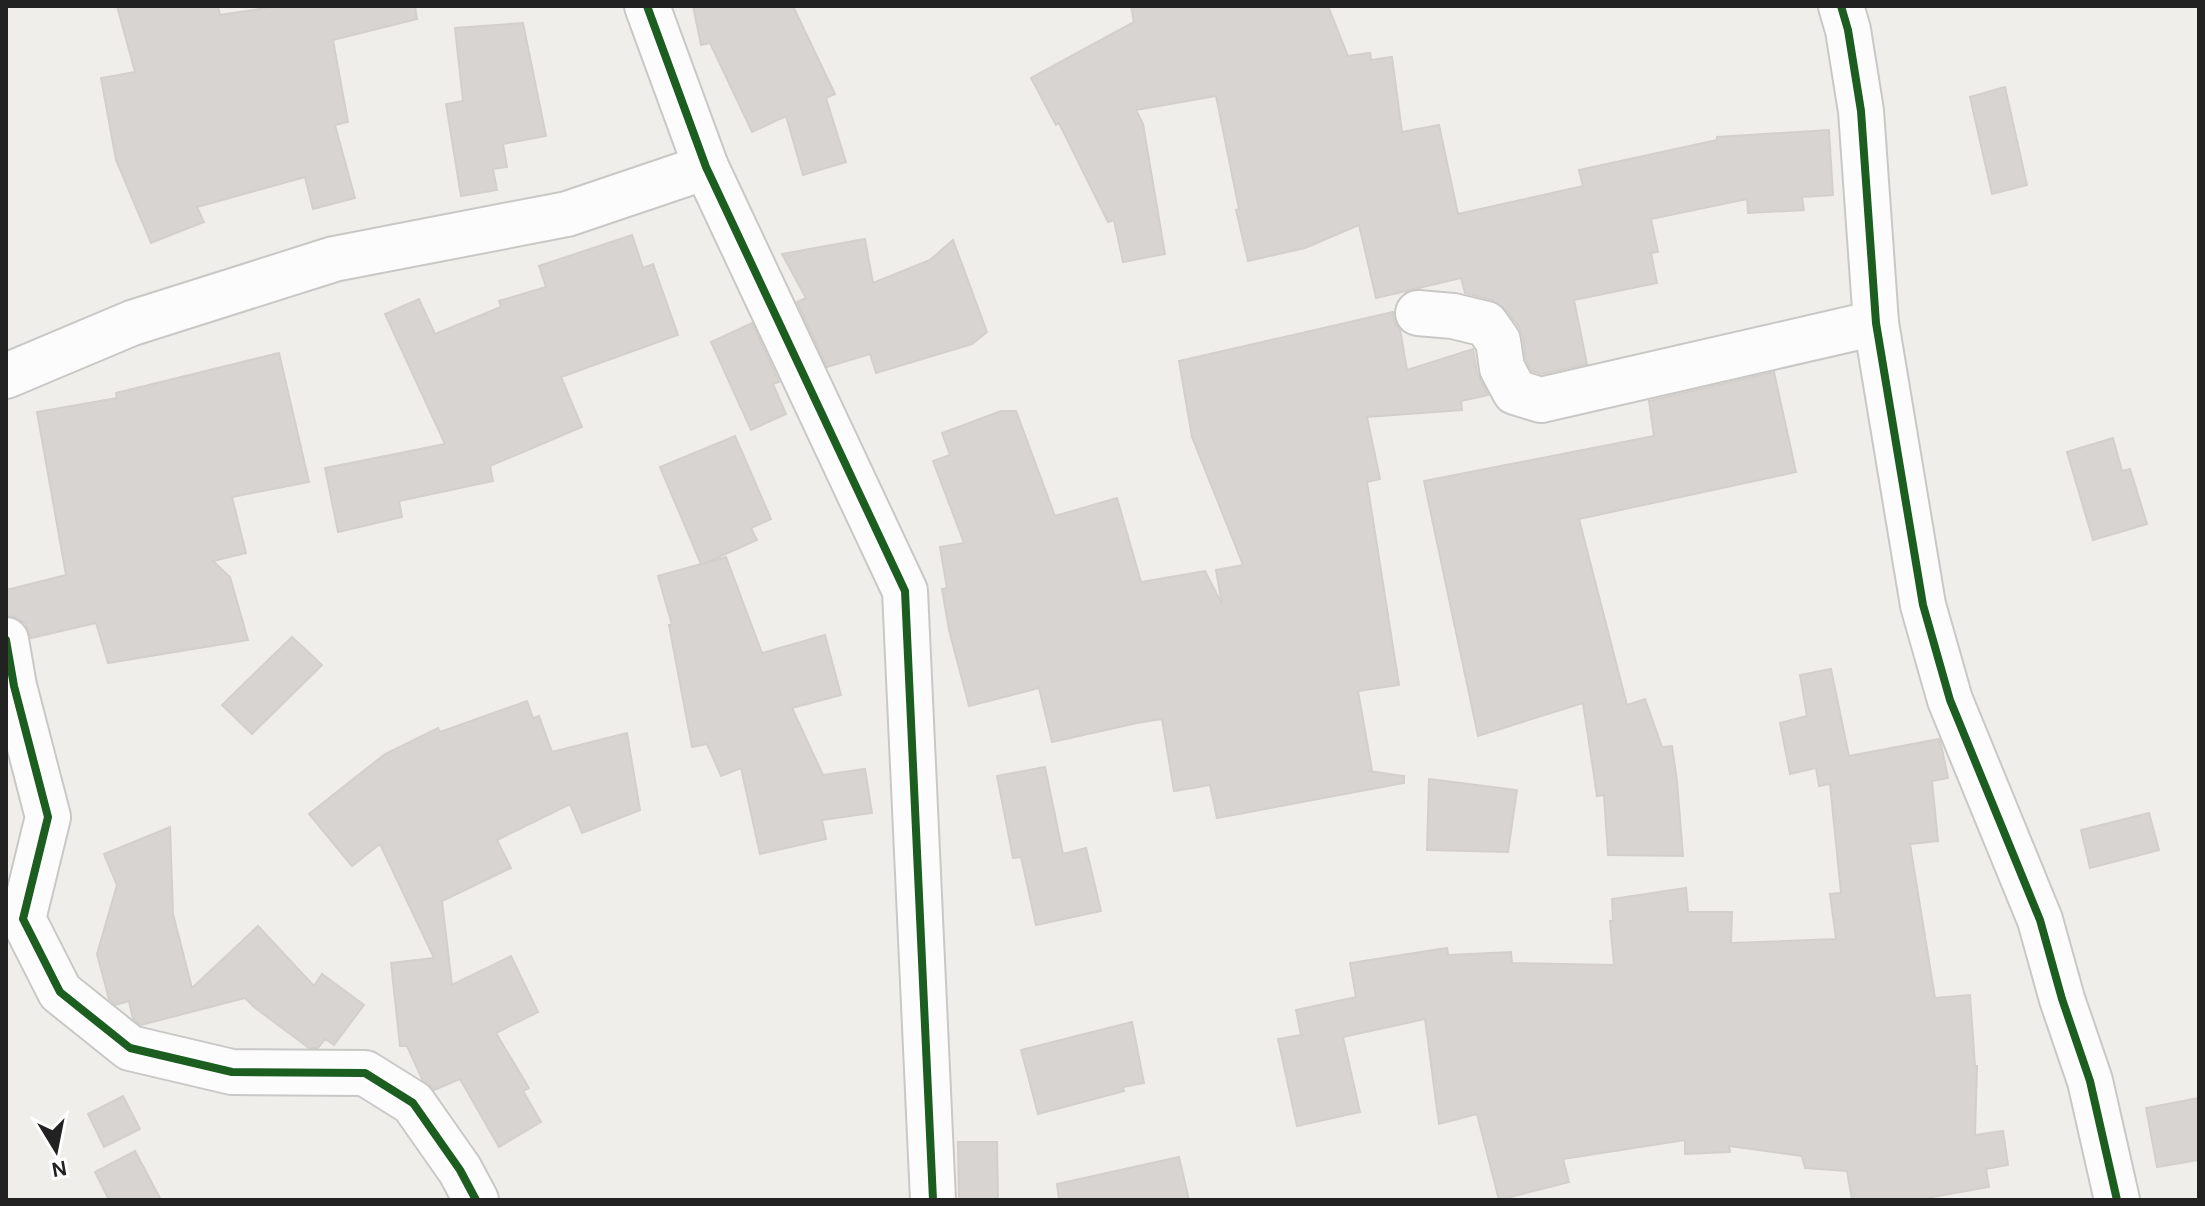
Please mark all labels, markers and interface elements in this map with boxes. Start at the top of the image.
north arrow [16,1110,96,1190]
text: N [49,1155,69,1183]

